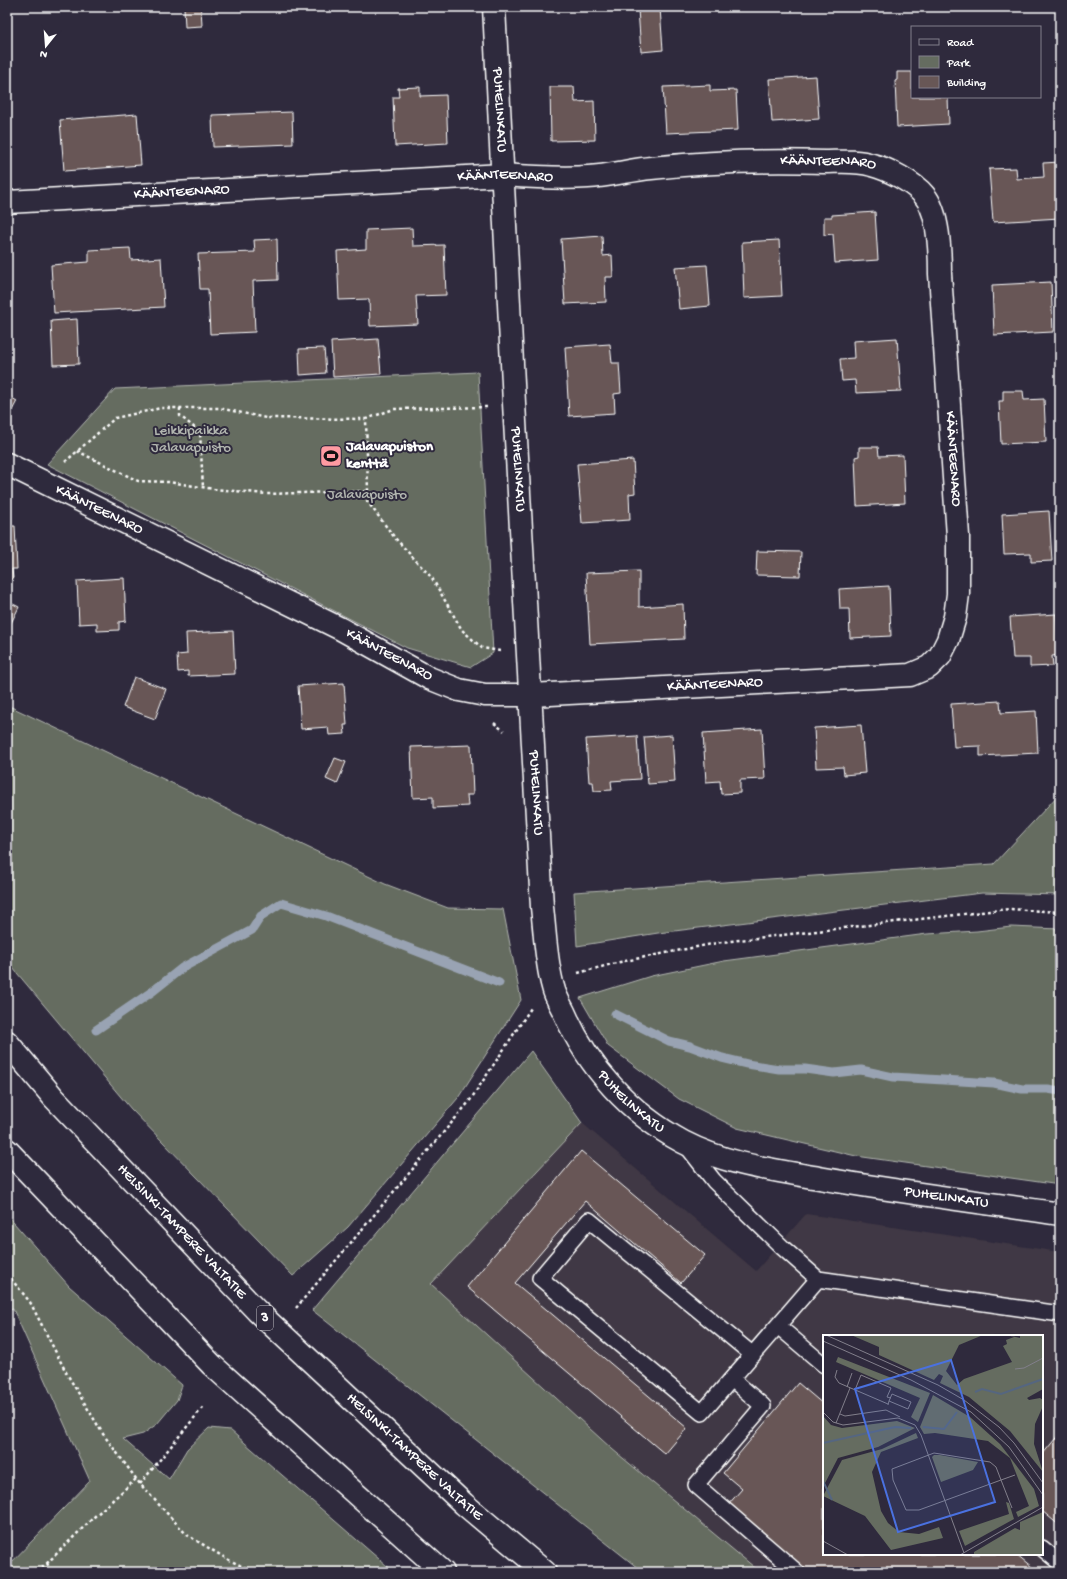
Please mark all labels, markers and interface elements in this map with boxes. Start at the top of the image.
north arrow [26,26,66,66]
legend [911,26,1041,98]
text: Road [947,37,974,51]
text: N [38,47,49,60]
text: Park [946,57,972,71]
street label: PUHELINKATU [488,66,510,153]
text: Building [946,77,986,91]
street label: KÄÄNTEENARO [780,152,878,175]
street label: KÄÄNTEENARO [457,166,553,187]
street label: KÄÄNTEENARO [133,181,230,204]
street label: KÄÄNTEENARO [940,410,965,507]
park label: Leikkipaikka Jalavapuisto [151,422,231,457]
street label: PUHELINKATU [506,425,529,513]
place label: Jalavapuiston kenttä [345,438,434,473]
sports icon: Jalavapuiston kenttä [318,443,344,469]
street label: KÄÄNTEENARO [52,481,146,539]
park label: Jalavapuisto [327,486,407,504]
street label: KÄÄNTEENARO [343,625,435,685]
street label: KÄÄNTEENARO [667,674,763,696]
street label: PUHELINKATU [524,749,547,836]
street label: PUHELINKATU [593,1066,668,1138]
street label: HELSINKI-TAMPERE VALTATIE [113,1160,251,1304]
street label: PUHELINKATU [902,1183,990,1213]
road number: 3 [257,1306,273,1330]
inset map [823,1335,1043,1555]
street label: HELSINKI-TAMPERE VALTATIE [342,1389,487,1525]

